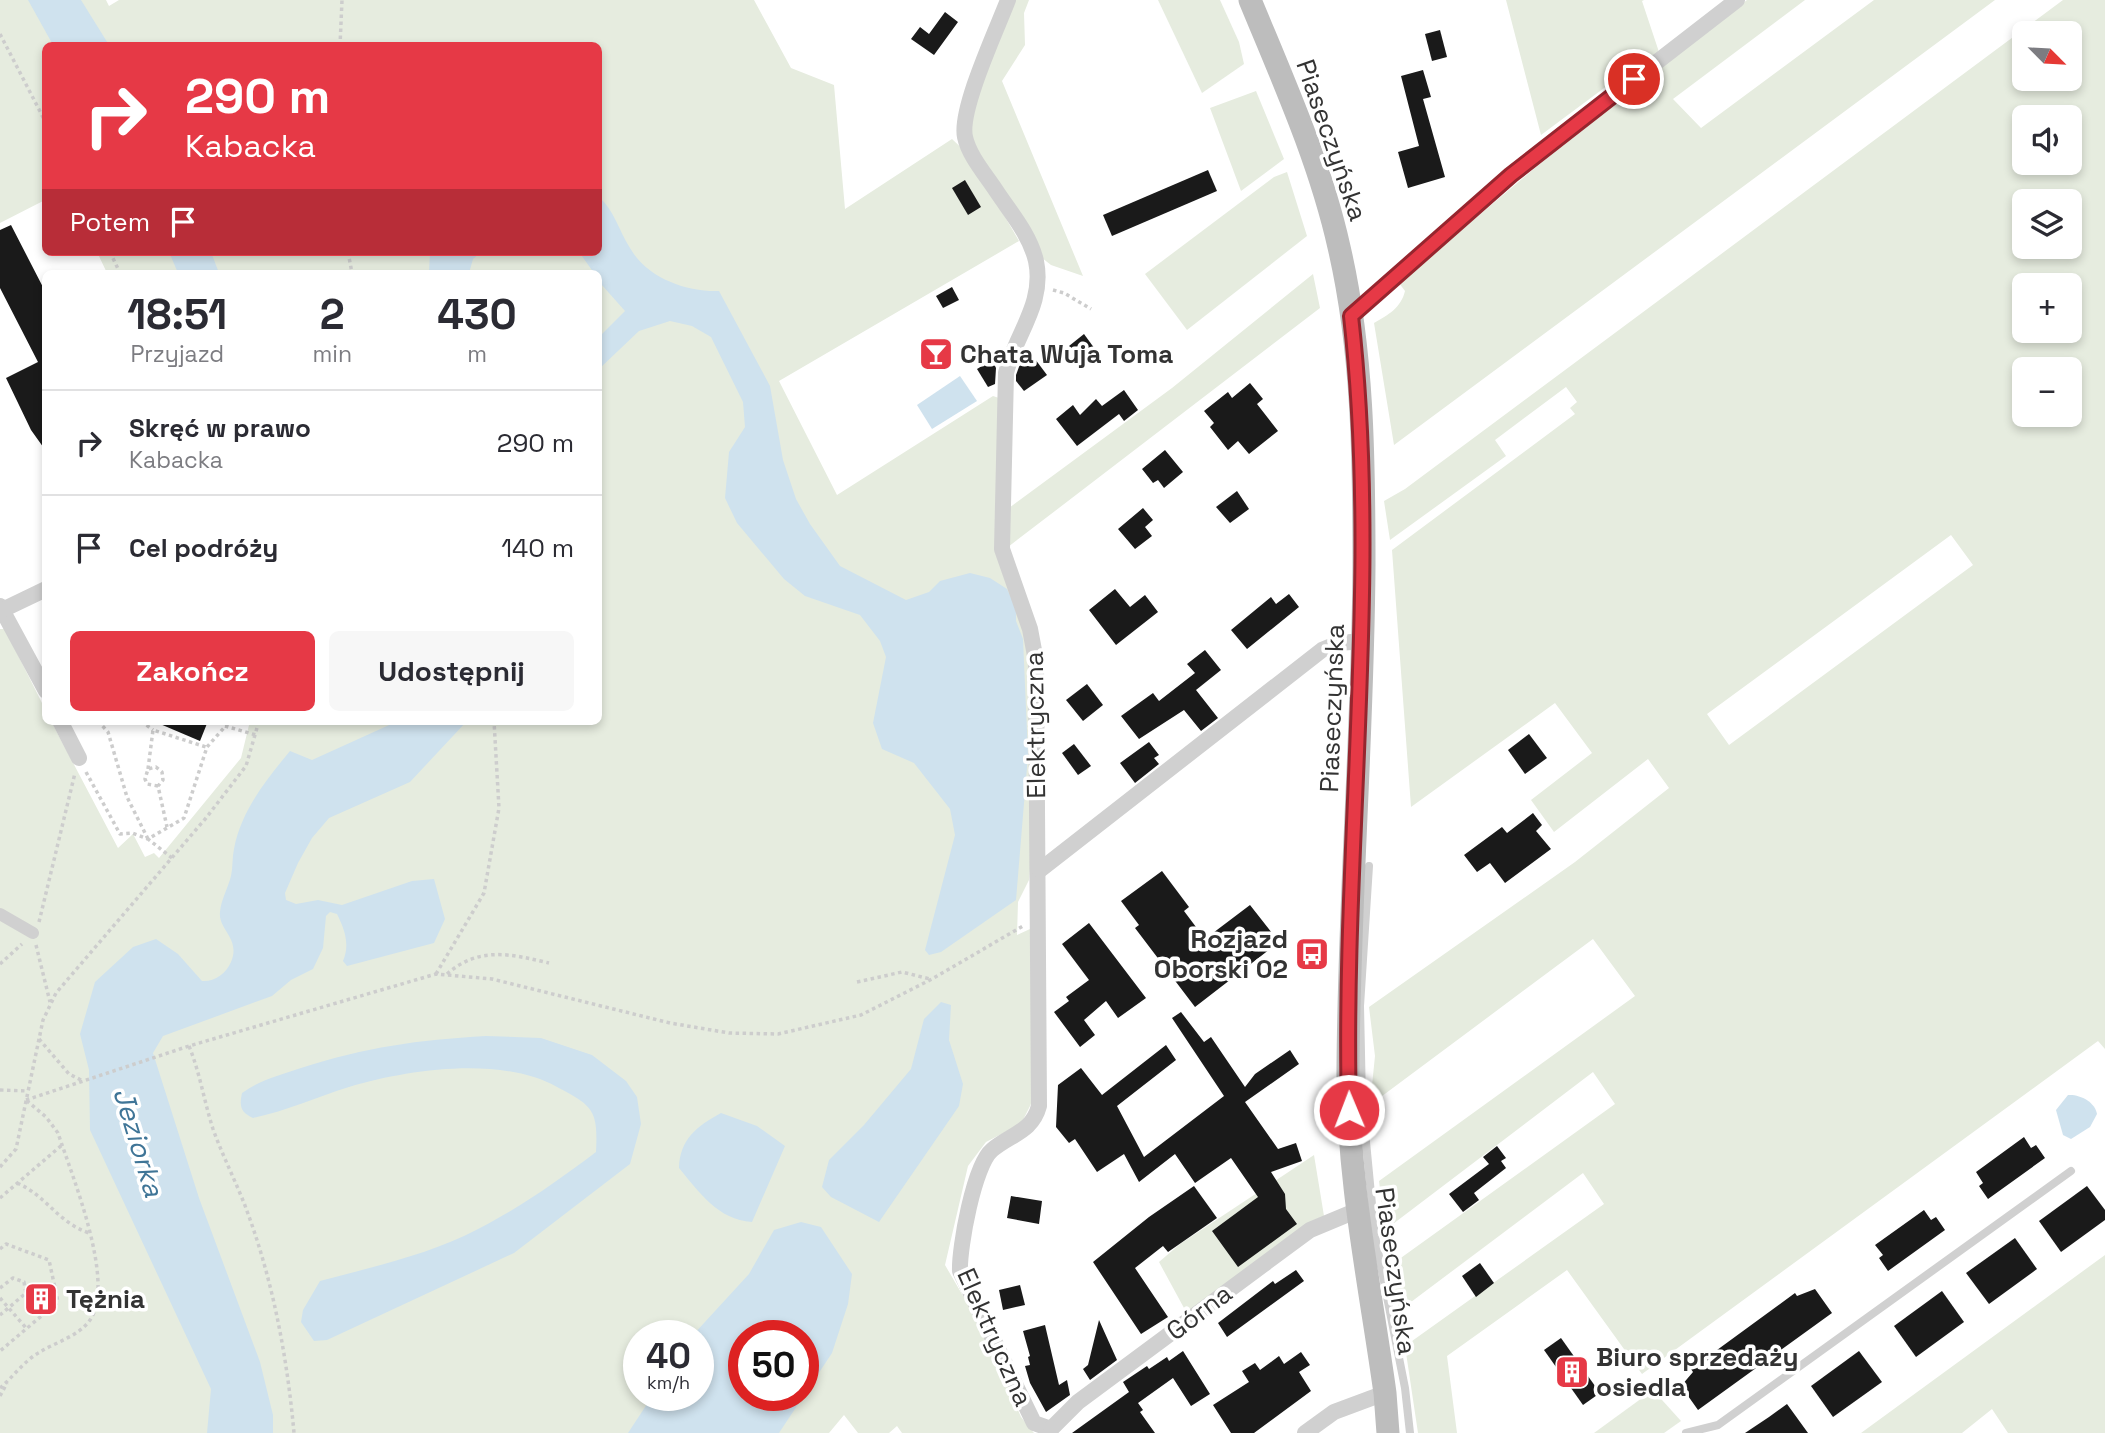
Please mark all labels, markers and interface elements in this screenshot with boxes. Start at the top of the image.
north arrow [2012,21,2082,91]
map controls [2012,21,2082,427]
pin [1604,49,1664,109]
street label: Piaseczyńska [1288,55,1376,225]
icon: arrive [1615,60,1653,98]
text: 290 m [185,65,330,127]
icon: right [70,70,161,161]
button: sound [2012,105,2082,175]
text: Kabacka [185,126,316,166]
button: layers [2012,189,2082,259]
icon: arrive [164,203,202,241]
text: Potem [70,205,150,239]
button: + [2012,273,2082,343]
text: 18:51 [127,288,227,341]
text: 2 [320,288,345,341]
text: 430 [437,288,517,341]
bar icon: Chata Wuja Toma [917,335,955,373]
place label: Chata Wuja Toma [960,337,1173,371]
text: Przyjazd [130,339,224,369]
text: min [313,339,352,369]
text: m [467,339,487,369]
button: − [2012,357,2082,427]
text: Skręć w prawo [129,411,311,445]
icon: right [70,424,108,462]
text: 290 m [497,426,574,460]
text: Kabacka [129,445,223,475]
icon: arrive [70,529,108,567]
text: Cel podróży [129,531,278,565]
text: 140 m [501,531,574,565]
street label: Piaseczyńska [1312,623,1352,793]
button: Zakończ [70,631,315,711]
button: Udostępnij [329,631,574,711]
street label: Elektryczna [1017,651,1053,799]
place label: Rozjazd Oborski 02 [1154,922,1288,986]
bus stop icon: Rozjazd Oborski 02 [1293,935,1331,973]
position arrow [1312,1073,1386,1147]
water label: Jeziorka [105,1083,173,1202]
street label: Piaseczyńska [1367,1185,1425,1357]
street label: Elektryczna [949,1263,1041,1411]
street label: Górna [1159,1276,1239,1348]
building icon: Tężnia [22,1280,60,1318]
place label: Tężnia [66,1282,145,1316]
speed limit sign: 50 [728,1320,819,1411]
text: 40 [646,1334,691,1378]
place label: Biuro sprzedaży osiedla [1596,1340,1798,1404]
building icon: Biuro sprzedaży osiedla [1553,1353,1591,1391]
text: km/h [647,1371,690,1394]

